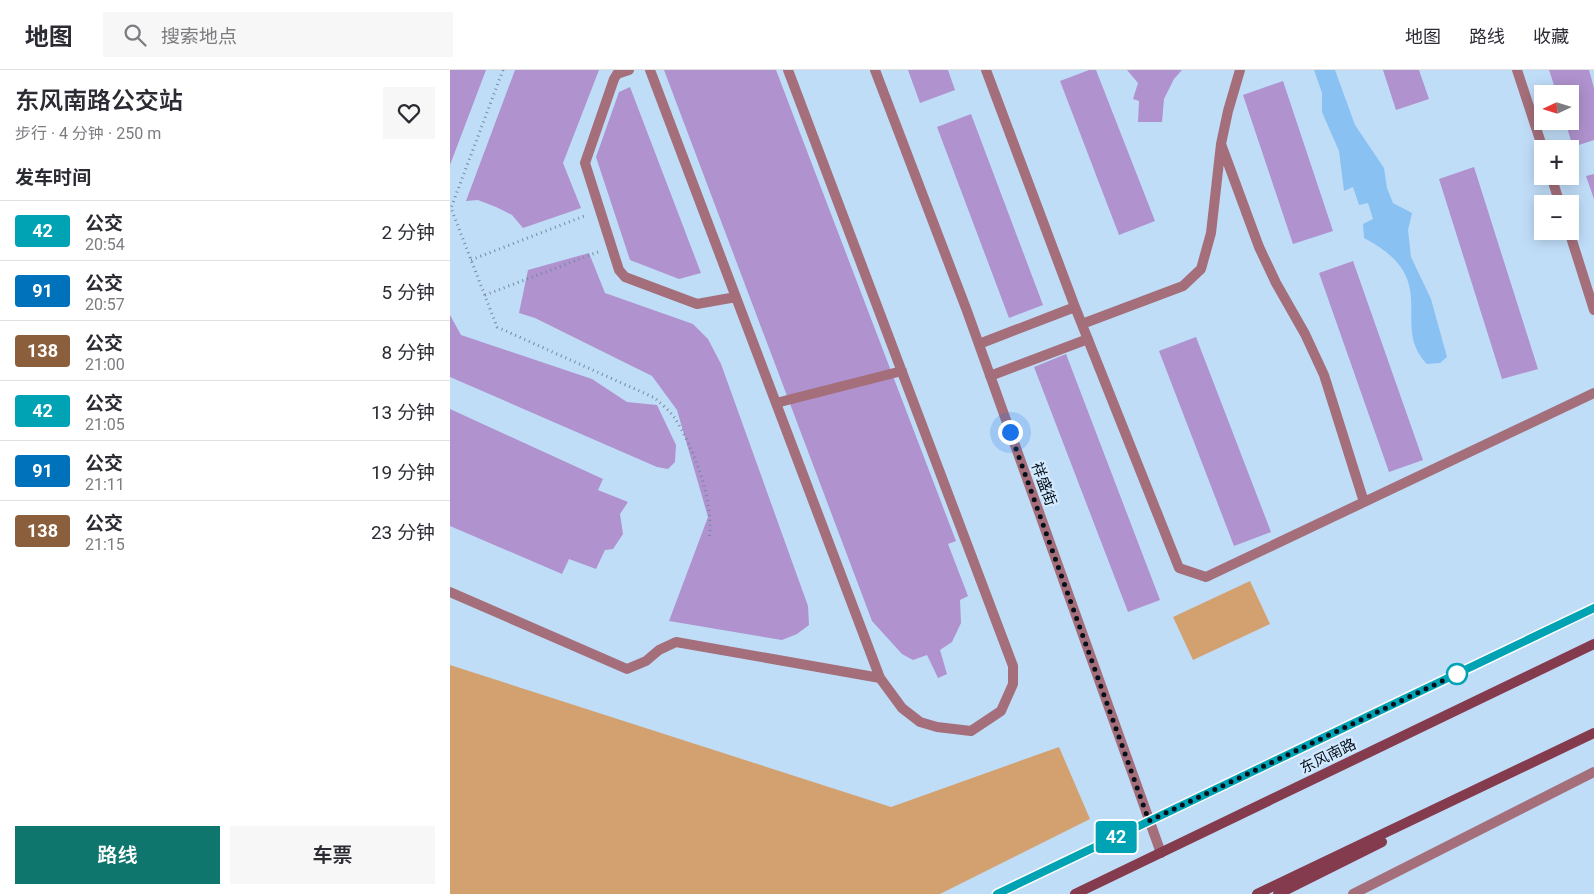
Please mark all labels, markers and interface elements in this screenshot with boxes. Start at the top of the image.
search box [103,12,453,57]
icon: search [121,21,149,49]
text: 地图 [25,23,73,51]
text: 搜索地点 [161,25,237,48]
text: 地图 [1405,26,1441,47]
text: 路线 [1469,26,1505,47]
text: 收藏 [1533,26,1569,47]
north arrow [1534,85,1579,130]
map controls [1534,85,1579,240]
text: 东风南路公交站 [15,87,183,115]
button: heart [383,87,435,139]
text: 步行 · 4 分钟 · 250 m [15,124,161,143]
button: + [1534,140,1579,185]
text: 发车时间 [15,166,91,189]
button: − [1534,195,1579,240]
text: 公交 [85,212,123,235]
text: 42 [32,220,53,241]
text: 2 分钟 [382,221,435,244]
text: 20:54 [85,235,125,254]
text: 公交 [85,272,123,295]
text: 91 [32,280,53,301]
text: 5 分钟 [382,281,435,304]
text: 20:57 [85,295,125,314]
text: 公交 [85,332,123,355]
text: 138 [27,340,58,361]
text: 8 分钟 [382,341,435,364]
text: 21:00 [85,355,125,374]
text: 公交 [85,392,123,415]
text: 42 [32,400,53,421]
text: 13 分钟 [371,401,435,424]
text: 21:05 [85,415,125,434]
your location [998,420,1023,445]
text: 公交 [85,452,123,475]
text: 91 [32,460,53,481]
street label: 祥盛街 [1028,460,1060,508]
text: 19 分钟 [371,461,435,484]
text: 21:11 [85,475,125,494]
text: 公交 [85,512,123,535]
text: 138 [27,520,58,541]
text: 23 分钟 [371,521,435,544]
text: 21:15 [85,535,125,554]
unlabelled marker [1446,663,1468,685]
street label: 东风南路 [1297,735,1359,777]
line badge: 42 [1094,821,1138,853]
button: 路线 [15,826,220,884]
button: 车票 [230,826,435,884]
text: 42 [1106,826,1126,847]

